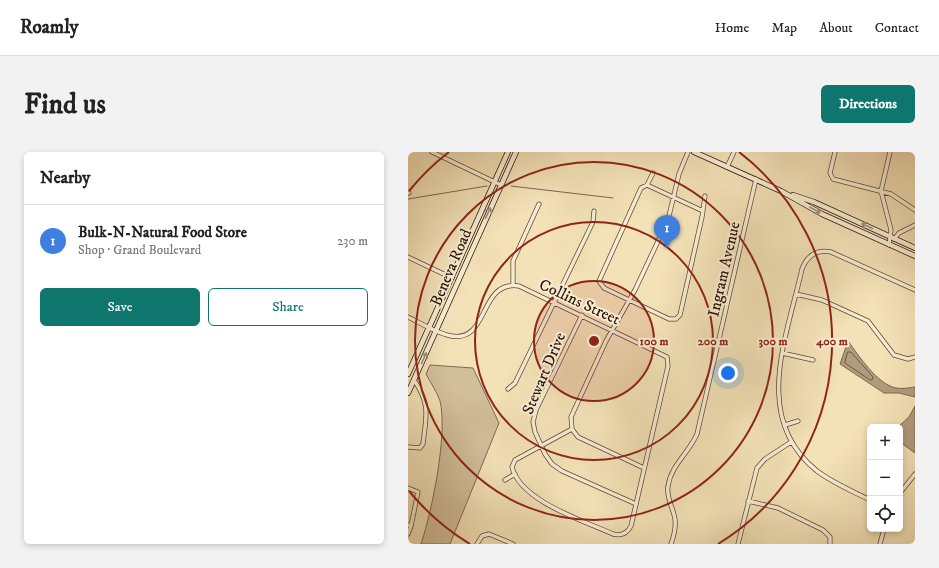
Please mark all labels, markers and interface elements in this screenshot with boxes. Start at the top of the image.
text: Roamly [20,16,79,39]
text: Home [715,19,749,37]
text: Map [771,19,797,37]
text: About [819,19,853,37]
text: Contact [875,19,919,37]
button: Directions [821,85,915,123]
text: Find us [24,87,106,122]
text: Nearby [40,167,90,189]
one-way arrow [485,207,492,219]
one-way arrow [809,207,821,214]
pin: 1 [654,215,680,248]
street label: Ingram Avenue [703,219,745,319]
one-way arrow [861,222,873,229]
text: Bulk-N-Natural Food Store [78,223,247,242]
street label: Beneva Road [426,226,476,309]
text: 1 [51,233,55,249]
text: 230 m [337,233,368,249]
text: Shop · Grand Boulevard [78,242,201,258]
street label: Collins Street [536,274,623,329]
button: Save [40,288,200,326]
button: Share [208,288,368,326]
street label: Stewart Drive [518,329,570,417]
centre of rings [587,334,601,348]
text: 100 m [640,334,668,349]
text: 200 m [698,334,728,349]
text: 300 m [759,334,787,349]
text: 400 m [815,334,848,349]
one-way arrow [421,352,429,364]
your location [718,363,738,383]
map controls [867,424,903,532]
button: + [867,424,903,460]
button: − [867,460,903,496]
button: locate [867,496,903,532]

